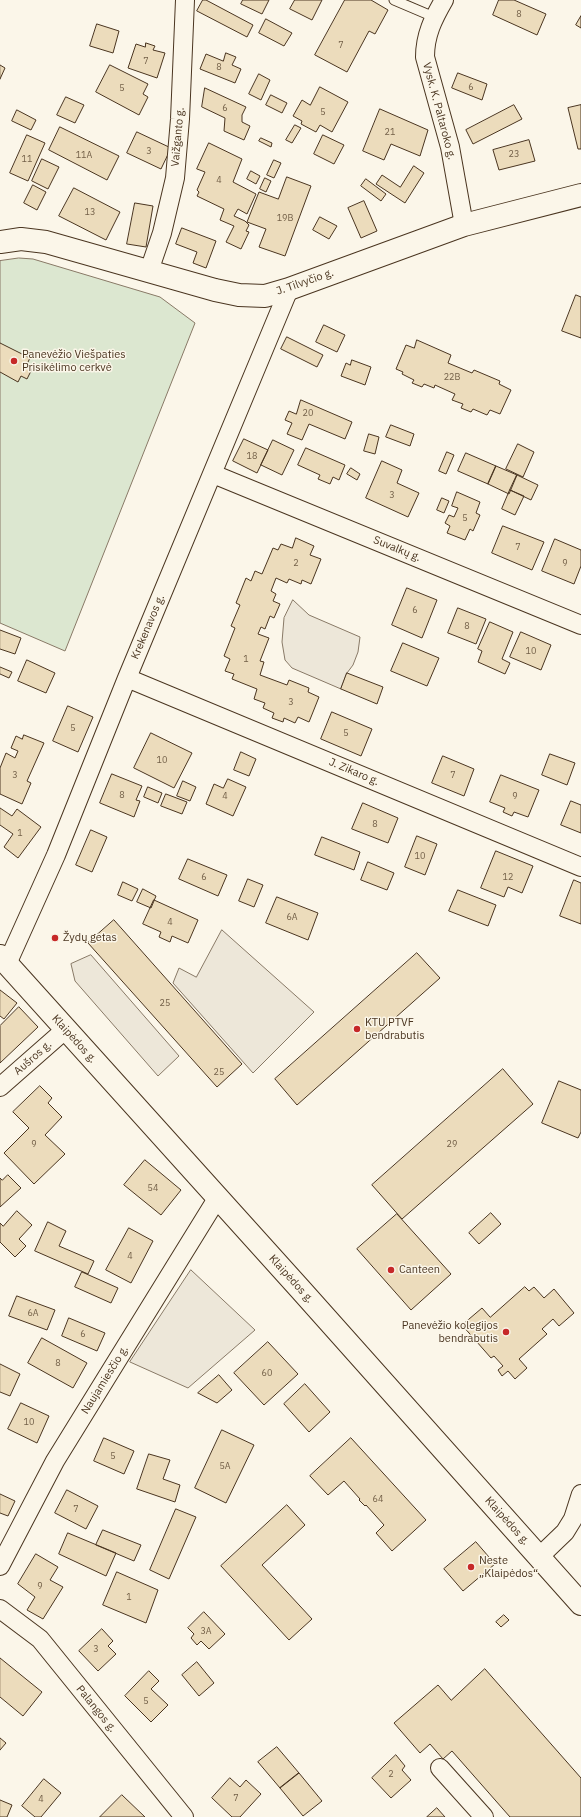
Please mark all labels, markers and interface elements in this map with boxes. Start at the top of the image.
house number: 8 [516,9,522,19]
house number: 7 [338,40,344,50]
house number: 7 [143,56,149,66]
street label: Vysk. K. Paltaroko g. [420,61,458,161]
house number: 8 [216,62,222,72]
house number: 6 [468,82,474,92]
house number: 5 [119,83,125,93]
house number: 6 [222,103,228,113]
street label: Vaižganto g. [169,107,187,167]
house number: 5 [320,107,326,117]
house number: 21 [385,127,395,137]
house number: 3 [146,146,152,156]
house number: 23 [509,149,519,159]
house number: 11A [76,150,92,160]
house number: 11 [22,154,32,164]
house number: 4 [216,175,222,185]
house number: 13 [85,207,95,217]
house number: 19B [277,213,293,223]
street label: J. Tilvyčio g. [275,266,335,298]
place label: Panevėžio Viešpaties Prisikėlimo cerkvė [22,348,126,374]
marker: Panevėžio Viešpaties Prisikėlimo cerkvė [9,356,19,366]
house number: 22B [444,372,460,382]
house number: 20 [303,408,313,418]
house number: 18 [247,451,257,461]
house number: 3 [389,490,395,500]
house number: 5 [462,513,468,523]
street label: Suvalkų g. [371,533,423,565]
house number: 7 [515,542,521,552]
house number: 2 [293,558,299,568]
house number: 9 [562,558,568,568]
street label: Krekenavos g. [128,593,168,661]
house number: 6 [412,605,418,615]
house number: 8 [464,621,470,631]
house number: 10 [526,646,536,656]
house number: 1 [243,654,249,664]
house number: 3 [288,697,294,707]
house number: 5 [70,723,76,733]
house number: 5 [343,728,349,738]
house number: 10 [157,755,167,765]
street label: J. Zikaro g. [327,755,381,789]
house number: 3 [12,770,18,780]
house number: 7 [450,770,456,780]
house number: 8 [119,790,125,800]
house number: 4 [222,791,228,801]
house number: 9 [512,791,518,801]
house number: 8 [372,819,378,829]
house number: 1 [17,828,23,838]
house number: 10 [415,851,425,861]
house number: 6 [201,872,207,882]
house number: 12 [503,872,513,882]
house number: 6A [286,912,298,922]
house number: 4 [167,917,173,927]
place label: Žydų getas [63,931,117,945]
marker: Žydų getas [50,933,60,943]
house number: 25 [160,998,170,1008]
street label: Klaipėdos g. [49,1012,99,1066]
place label: KTU PTVF bendrabutis [365,1016,425,1042]
marker: KTU PTVF bendrabutis [352,1024,362,1034]
street label: Aušros g. [11,1038,55,1078]
house number: 25 [214,1067,224,1077]
house number: 9 [31,1139,37,1149]
house number: 29 [447,1139,457,1149]
house number: 54 [148,1183,158,1193]
house number: 4 [127,1251,133,1261]
street label: Klaipėdos g. [266,1252,316,1306]
place label: Canteen [399,1263,440,1277]
marker: Canteen [386,1265,396,1275]
house number: 6A [27,1308,39,1318]
place label: Panevėžio kolegijos bendrabutis [402,1319,498,1345]
marker: Panevėžio kolegijos bendrabutis [501,1327,511,1337]
house number: 6 [80,1329,86,1339]
street label: Naujamiesčio g. [79,1343,131,1417]
house number: 8 [55,1358,61,1368]
house number: 60 [262,1368,272,1378]
house number: 10 [24,1417,34,1427]
house number: 5 [110,1451,116,1461]
house number: 5A [219,1461,231,1471]
house number: 64 [373,1494,383,1504]
street label: Klaipėdos g. [482,1494,532,1548]
house number: 7 [73,1504,79,1514]
place label: Neste „Klaipėdos“ [479,1554,538,1580]
marker: Neste „Klaipėdos“ [466,1562,476,1572]
house number: 9 [37,1581,43,1591]
house number: 1 [126,1592,132,1602]
house number: 3A [200,1626,212,1636]
house number: 3 [93,1644,99,1654]
street label: Palangos g. [73,1683,119,1735]
house number: 5 [143,1696,149,1706]
house number: 2 [388,1769,394,1779]
house number: 7 [233,1793,239,1803]
house number: 4 [38,1794,44,1804]

